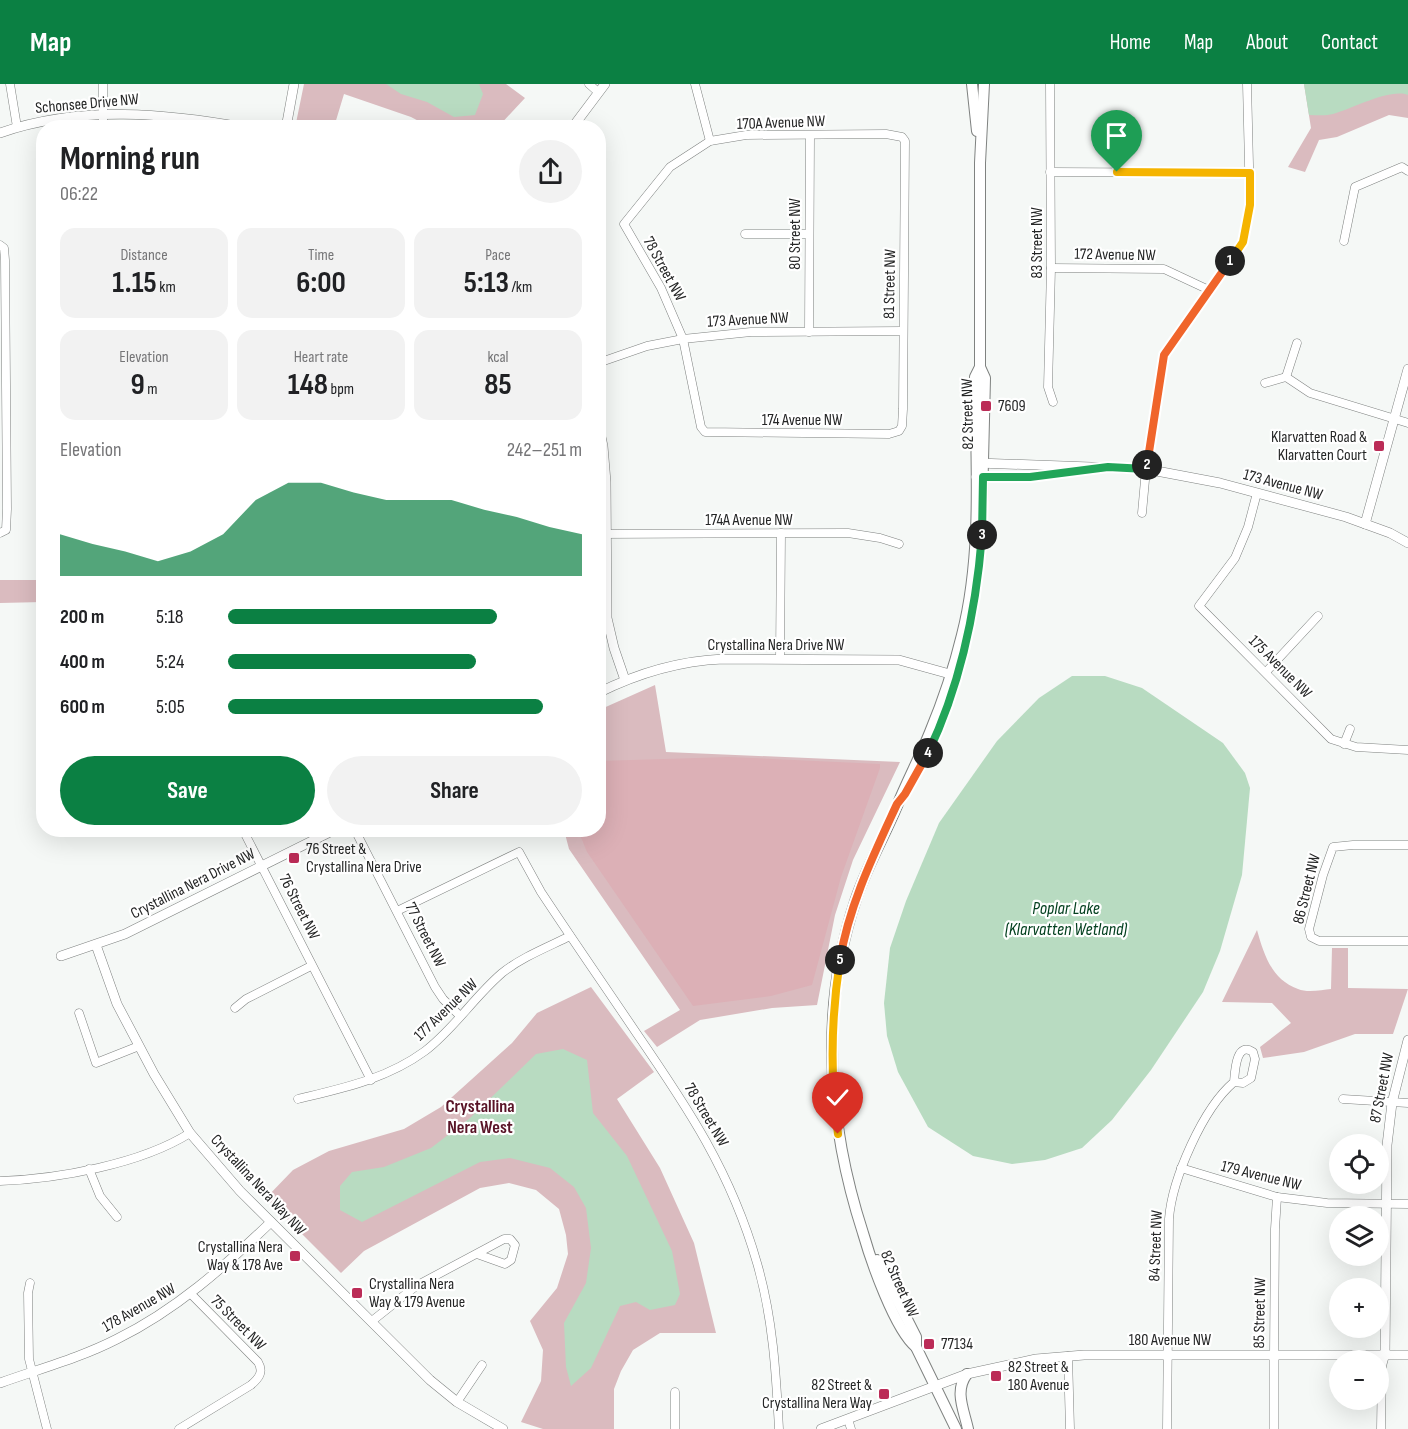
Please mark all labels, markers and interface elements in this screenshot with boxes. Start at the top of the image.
text: Map [30,26,71,59]
text: Home [1110,30,1151,55]
text: Map [1184,30,1213,55]
text: About [1246,30,1288,55]
text: Contact [1321,30,1378,55]
street label: Schonsee Drive NW [34,90,140,118]
pin [1091,110,1142,172]
street label: 170A Avenue NW [736,112,826,134]
icon: arrive [1100,119,1133,152]
text: Morning run [60,139,200,179]
button: share [519,140,582,203]
text: 06:22 [60,182,98,206]
street label: 80 Street NW [786,198,805,270]
street label: 83 Street NW [1028,207,1047,279]
street label: 78 Street NW [639,233,690,305]
street label: 172 Avenue NW [1074,245,1156,265]
text: Distance [120,246,168,265]
text: Time [308,246,334,265]
text: Pace [485,246,511,265]
pin: 1 [1215,246,1245,276]
street label: 81 Street NW [880,248,900,319]
text: 1 [1227,251,1233,270]
text: 1.15 [112,265,157,301]
text: 6:00 [296,265,346,301]
text: 5:13 [464,265,509,301]
text: km [157,278,176,297]
text: /km [509,278,532,297]
street label: 173 Avenue NW [707,308,790,332]
text: Elevation [119,348,169,367]
text: Heart rate [294,348,348,367]
text: kcal [487,348,509,367]
text: 9 [130,367,145,403]
text: 148 [288,367,328,403]
text: 85 [484,367,512,403]
street label: 82 Street NW [958,378,978,450]
text: m [145,380,158,399]
text: bpm [328,380,354,399]
place label: 7609 [998,397,1026,416]
marker: 7609 [979,399,993,413]
street label: 174 Avenue NW [762,411,843,430]
place label: Klarvatten Road & Klarvatten Court [1271,428,1367,465]
text: Elevation [60,438,122,462]
text: 242–251 m [507,438,582,462]
marker: Klarvatten Road & Klarvatten Court [1372,439,1386,453]
pin: 2 [1132,450,1162,480]
text: 2 [1143,455,1151,474]
street label: 173 Avenue NW [1241,465,1325,505]
street label: 174A Avenue NW [705,511,793,530]
pin: 3 [967,520,997,550]
text: 3 [978,525,986,544]
text: 200 m [60,605,104,629]
text: 5:18 [156,605,184,629]
street label: 175 Avenue NW [1245,632,1316,703]
street label: Crystallina Nera Drive NW [708,636,845,655]
text: 400 m [60,650,105,674]
text: 5:24 [156,650,184,674]
text: 600 m [60,695,105,719]
text: 5:05 [156,695,185,719]
pin: 4 [913,738,943,768]
text: 4 [924,743,932,762]
button: Save [60,756,315,825]
button: Share [327,756,582,825]
place label: 76 Street & Crystallina Nera Drive [306,840,422,877]
street label: Crystallina Nera Drive NW [128,844,259,924]
marker: 76 Street & Crystallina Nera Drive [287,851,301,865]
street label: 86 Street NW [1289,851,1325,926]
street label: 76 Street NW [274,871,324,943]
water label: Poplar Lake (Klarvatten Wetland) [1005,898,1127,940]
street label: 77 Street NW [401,899,450,971]
pin: 5 [825,945,855,975]
text: 5 [836,950,844,969]
street label: 177 Avenue NW [410,975,482,1045]
street label: 87 Street NW [1366,1051,1398,1125]
pin [812,1072,863,1134]
street label: 78 Street NW [680,1080,733,1151]
icon: check [821,1081,854,1114]
district label: Crystallina Nera West [445,1096,515,1138]
street label: Crystallina Nera Way NW [206,1131,310,1240]
map controls [1329,1134,1389,1410]
button: locate [1329,1134,1389,1194]
street label: 179 Avenue NW [1219,1157,1304,1195]
button: layers [1329,1206,1389,1266]
street label: 84 Street NW [1145,1209,1167,1282]
place label: Crystallina Nera Way & 178 Ave [198,1238,283,1275]
street label: 82 Street NW [876,1248,922,1321]
marker: Crystallina Nera Way & 178 Ave [288,1249,302,1263]
place label: Crystallina Nera Way & 179 Avenue [369,1275,465,1312]
street label: 85 Street NW [1250,1277,1270,1349]
button: + [1329,1278,1389,1338]
street label: 178 Avenue NW [99,1279,180,1337]
marker: Crystallina Nera Way & 179 Avenue [350,1286,364,1300]
street label: 75 Street NW [206,1291,270,1355]
street label: 180 Avenue NW [1129,1331,1212,1350]
place label: 77134 [941,1335,973,1354]
marker: 77134 [922,1337,936,1351]
button: − [1329,1350,1389,1410]
place label: 82 Street & 180 Avenue [1008,1358,1069,1395]
marker: 82 Street & 180 Avenue [989,1369,1003,1383]
place label: 82 Street & Crystallina Nera Way [762,1376,872,1413]
marker: 82 Street & Crystallina Nera Way [877,1387,891,1401]

